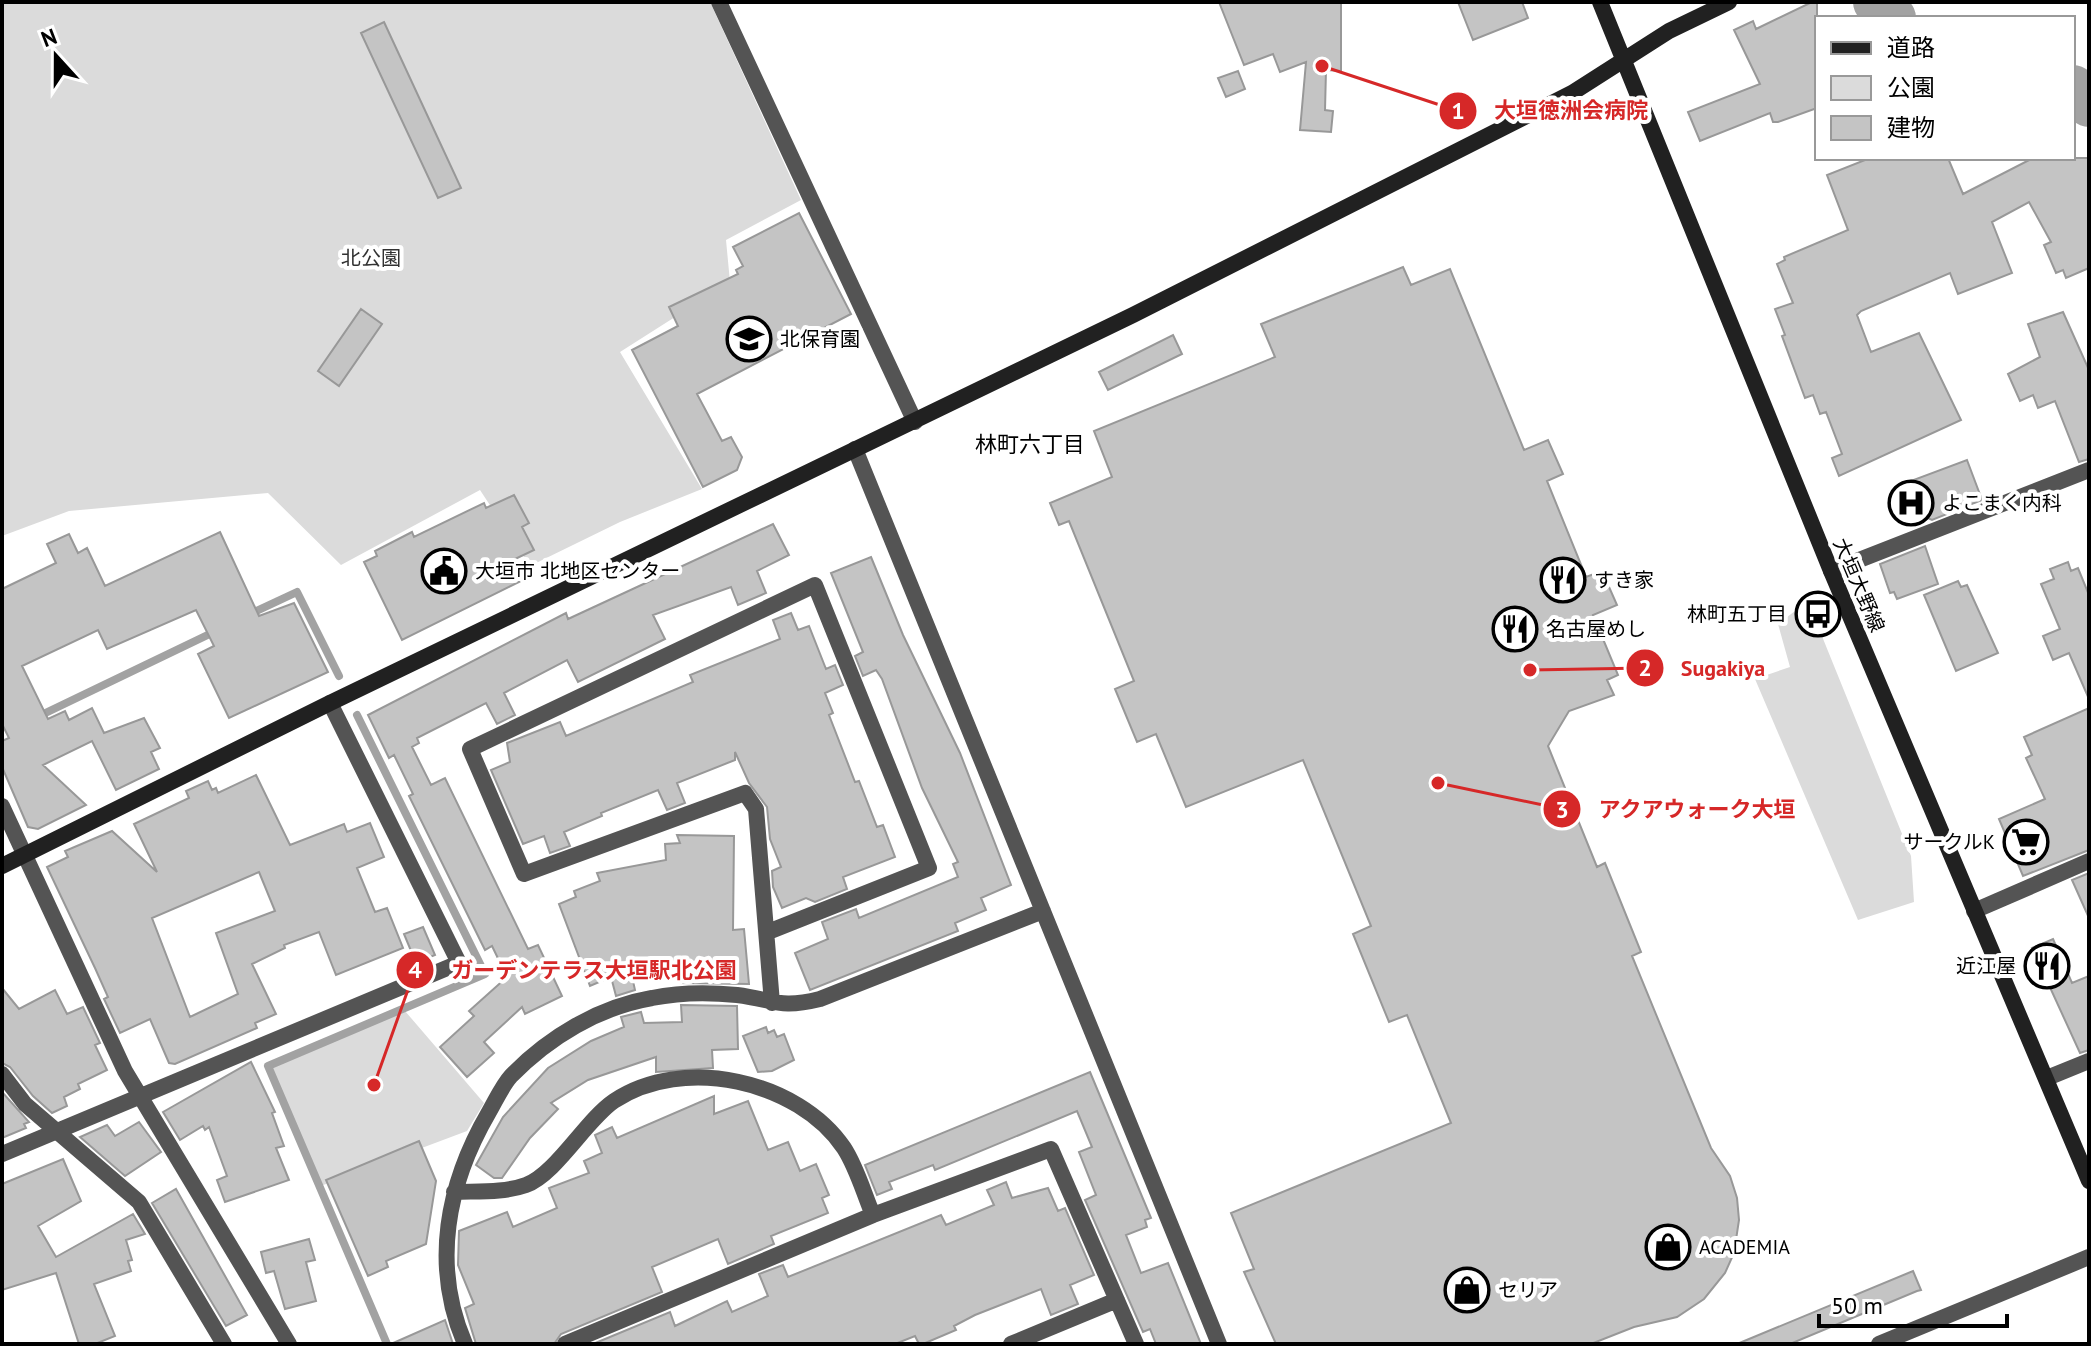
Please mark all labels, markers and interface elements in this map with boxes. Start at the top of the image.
north arrow [16,16,96,96]
legend [1815,16,2075,160]
text: N [37,22,61,53]
text: 道路 [1887,32,1935,63]
text: 公園 [1887,72,1935,103]
callout: 大垣徳洲会病院 [1438,88,1664,134]
text: 1 [1451,95,1465,126]
text: 大垣徳洲会病院 [1494,96,1648,124]
text: 建物 [1887,112,1935,143]
park label: 北公園 [341,245,401,271]
school or university icon: 北保育園 [725,315,773,363]
place label: 北保育園 [780,326,860,352]
district label: 林町六丁目 [975,430,1085,458]
hospital icon: よこまく内科 [1887,479,1935,527]
place label: よこまく内科 [1942,490,2062,516]
street label: 大垣大野線 [1827,534,1891,636]
public building icon: 大垣市 北地区センター [420,547,468,595]
restaurant icon: すき家 [1539,556,1587,604]
place label: 大垣市 北地区センター [475,558,680,584]
place label: すき家 [1594,567,1654,593]
bus stop icon: 林町五丁目 [1794,590,1842,638]
place label: 林町五丁目 [1687,601,1787,627]
restaurant icon: 名古屋めし [1491,605,1539,653]
place label: 名古屋めし [1546,616,1646,642]
callout: Sugakiya [1625,645,1781,691]
text: 2 [1638,652,1652,683]
text: Sugakiya [1681,654,1765,682]
callout: アクアウォーク大垣 [1542,786,1812,832]
text: 3 [1555,794,1569,825]
text: アクアウォーク大垣 [1599,795,1795,823]
supermarket icon: サークルK [2002,818,2050,866]
place label: サークルK [1903,829,1995,855]
restaurant icon: 近江屋 [2023,942,2071,990]
callout: ガーデンテラス大垣駅北公園 [395,947,753,993]
place label: 近江屋 [1956,953,2016,979]
text: 4 [408,954,422,985]
text: ガーデンテラス大垣駅北公園 [451,956,737,984]
shop icon: ACADEMIA [1644,1223,1692,1271]
place label: ACADEMIA [1699,1234,1790,1260]
shop icon: セリア [1443,1266,1491,1314]
place label: セリア [1498,1277,1558,1303]
scale bar [1819,1278,2007,1328]
text: 50 m [1831,1290,1883,1321]

